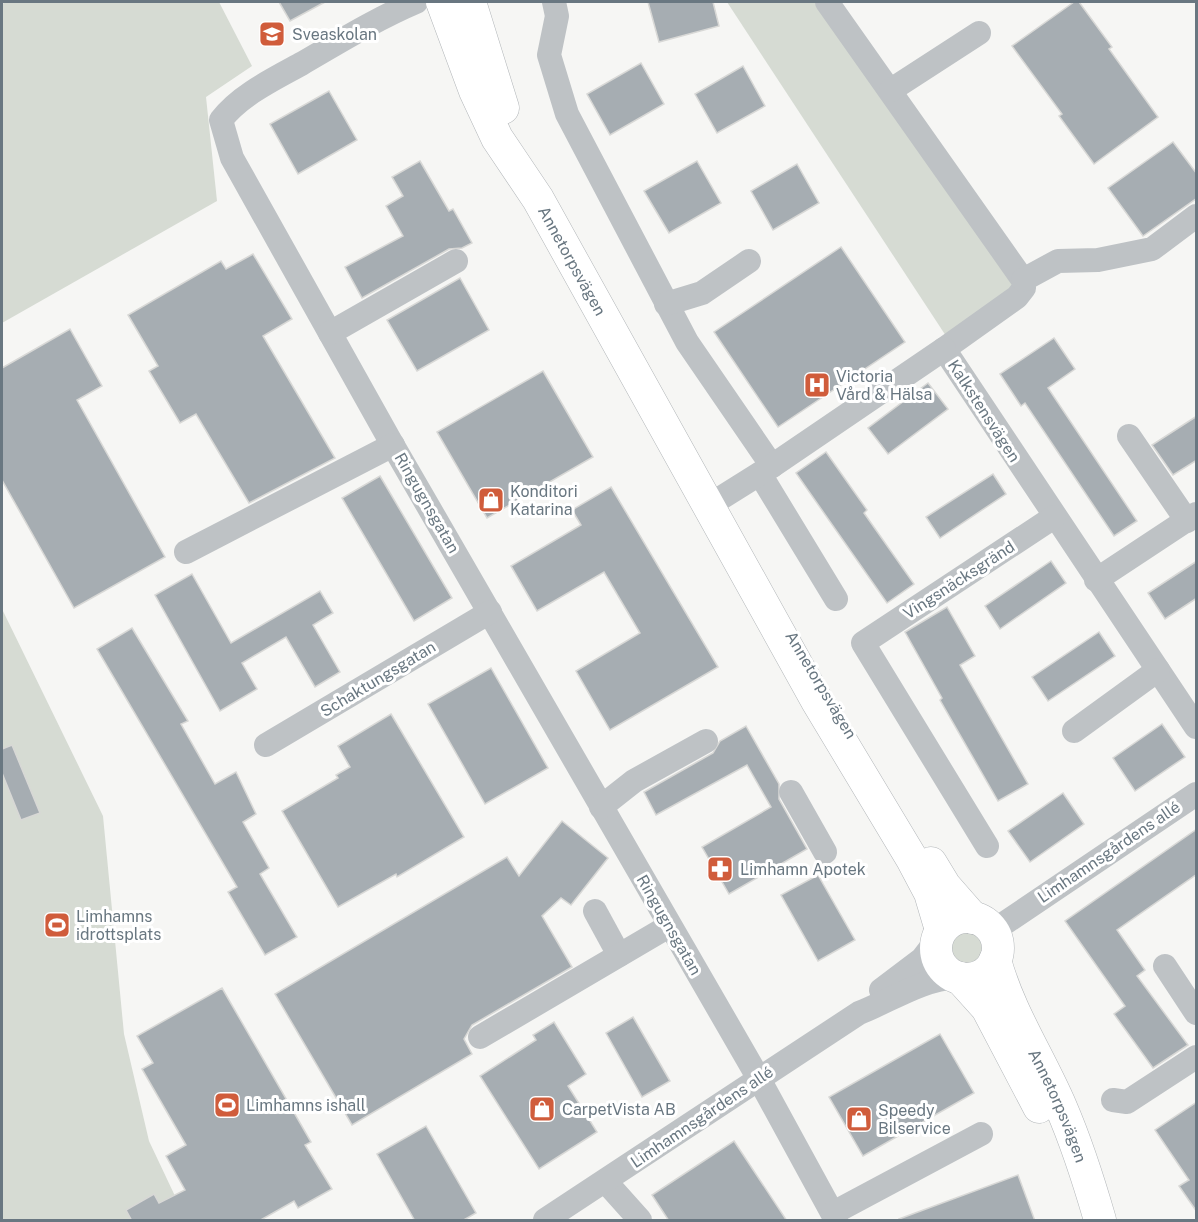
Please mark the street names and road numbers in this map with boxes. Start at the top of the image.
street label: Annetorpsvägen [534,203,610,319]
street label: Kalkstensvägen [944,356,1024,466]
street label: Ringugnsgatan [391,449,463,557]
street label: Vingsnäcksgränd [900,537,1018,623]
street label: Annetorpsvägen [781,628,861,742]
street label: Schaktungsgatan [317,637,439,721]
street label: Limhamnsgårdens allé [1034,797,1184,907]
street label: Ringugnsgatan [633,871,705,979]
street label: Annetorpsvägen [1025,1046,1091,1165]
street label: Limhamnsgårdens allé [627,1062,777,1172]

